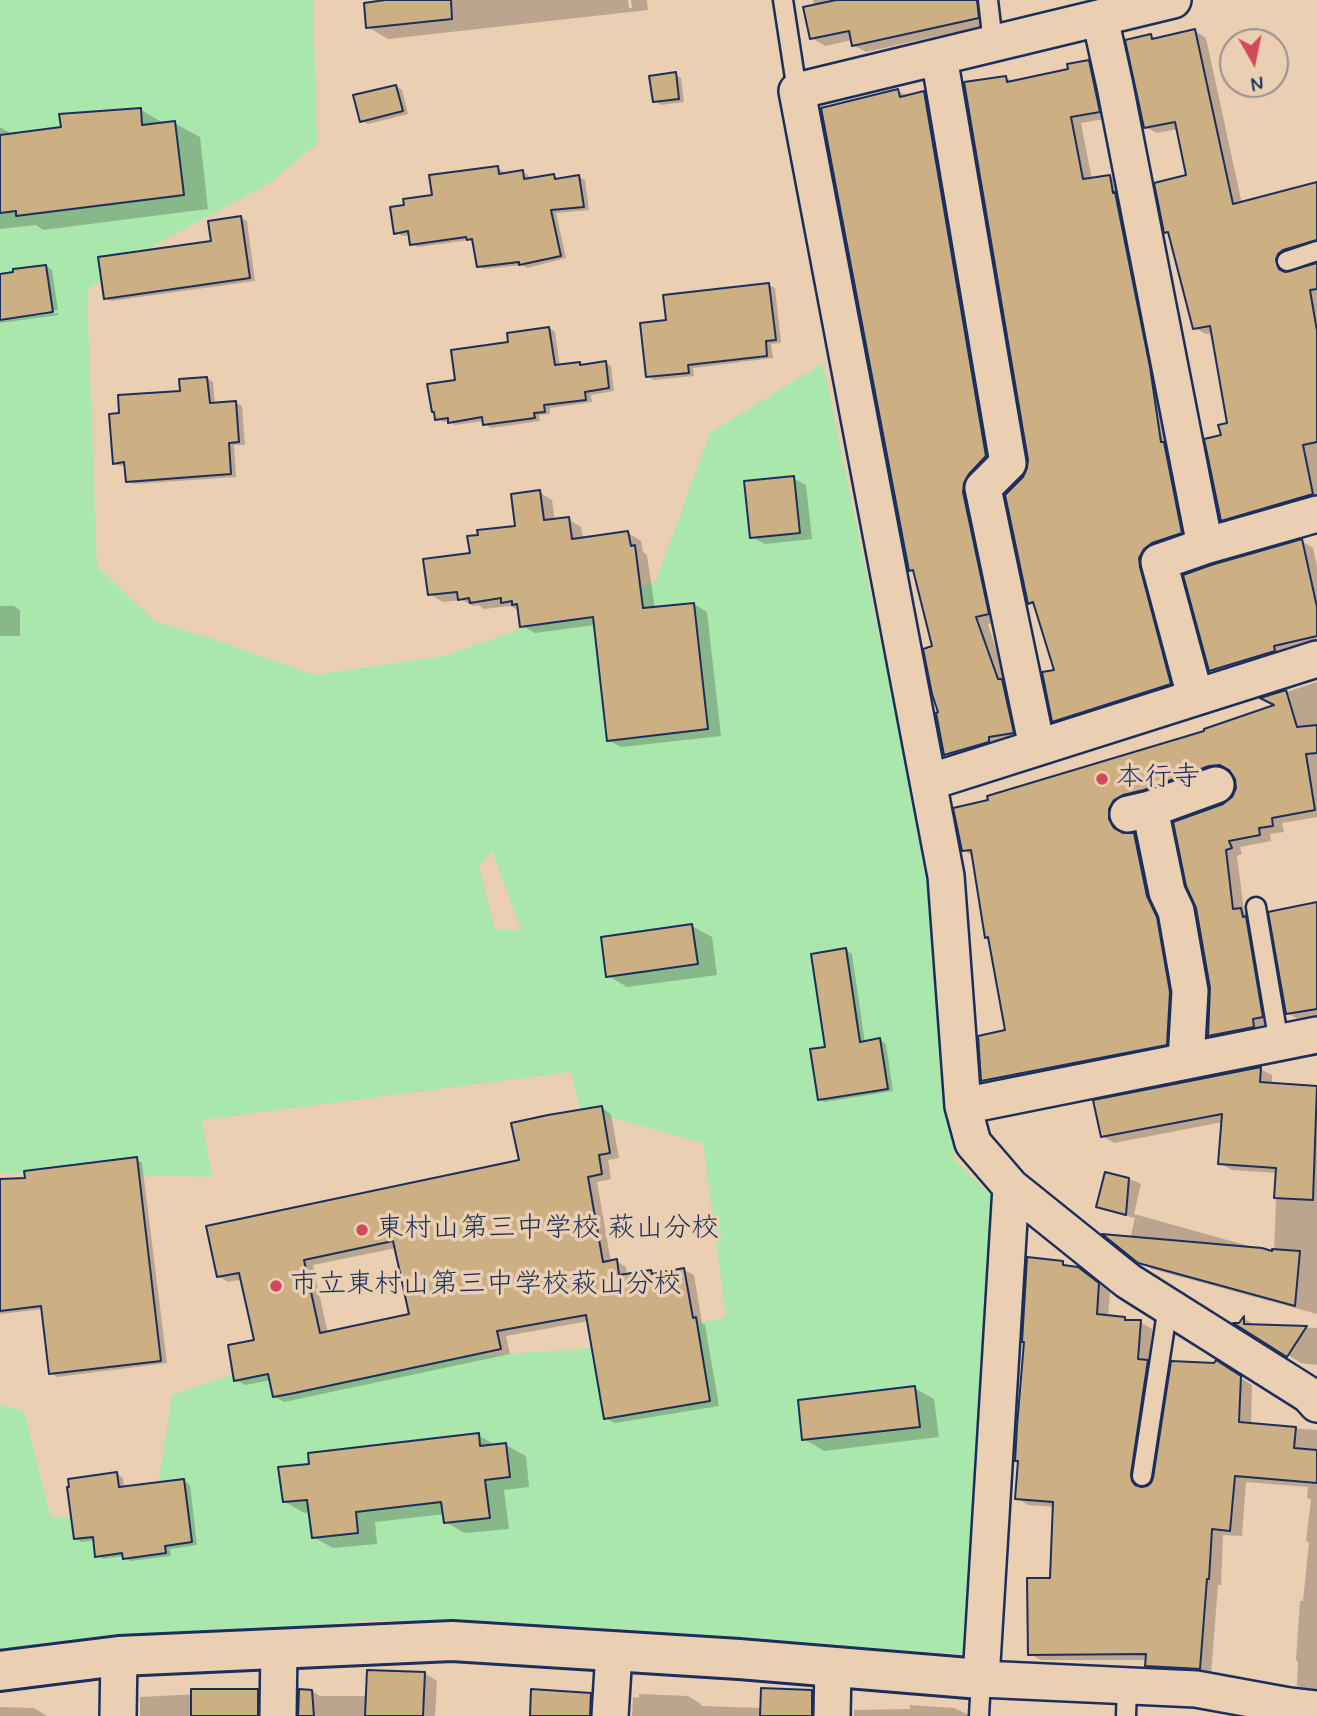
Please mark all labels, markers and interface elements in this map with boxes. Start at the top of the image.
north arrow [1219,28,1289,98]
text: N [1249,69,1265,96]
place label: 本行寺 [1116,762,1200,796]
marker: 本行寺 [1094,771,1110,787]
place label: 東村山第三中学校 萩山分校 [376,1213,720,1247]
marker: 東村山第三中学校 萩山分校 [354,1222,370,1238]
place label: 市立東村山第三中学校萩山分校 [290,1269,682,1303]
marker: 市立東村山第三中学校萩山分校 [268,1278,284,1294]

